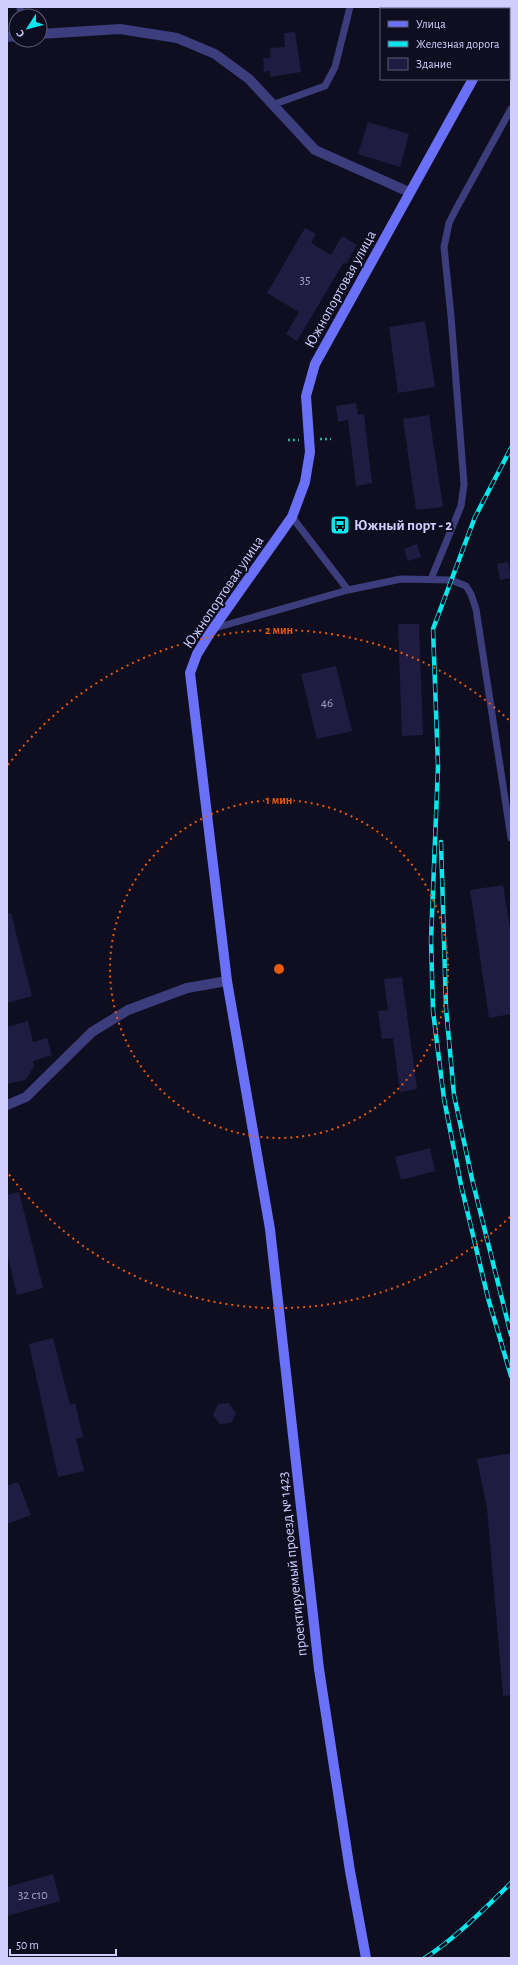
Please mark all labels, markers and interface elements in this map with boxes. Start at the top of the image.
north arrow [8,8,48,48]
legend [380,8,510,80]
text: Улица [416,18,446,30]
text: С [14,28,27,39]
text: Железная дорога [416,38,500,50]
text: Здание [416,58,452,70]
street label: Южнопортовая улица [302,228,379,351]
house number: 35 [300,274,310,287]
bus stop icon: Южный порт - 2 [329,514,351,536]
place label: Южный порт - 2 [354,518,452,533]
street label: Южнопортовая улица [180,533,267,651]
text: 2 мин [265,624,293,636]
house number: 46 [321,697,333,710]
text: 1 мин [266,794,292,806]
centre of rings [272,962,286,976]
street label: проектируемый проезд № 1423 [275,1471,310,1657]
house number: 32 с10 [18,1889,48,1902]
scale bar [10,1931,116,1957]
text: 50 m [16,1939,39,1951]

